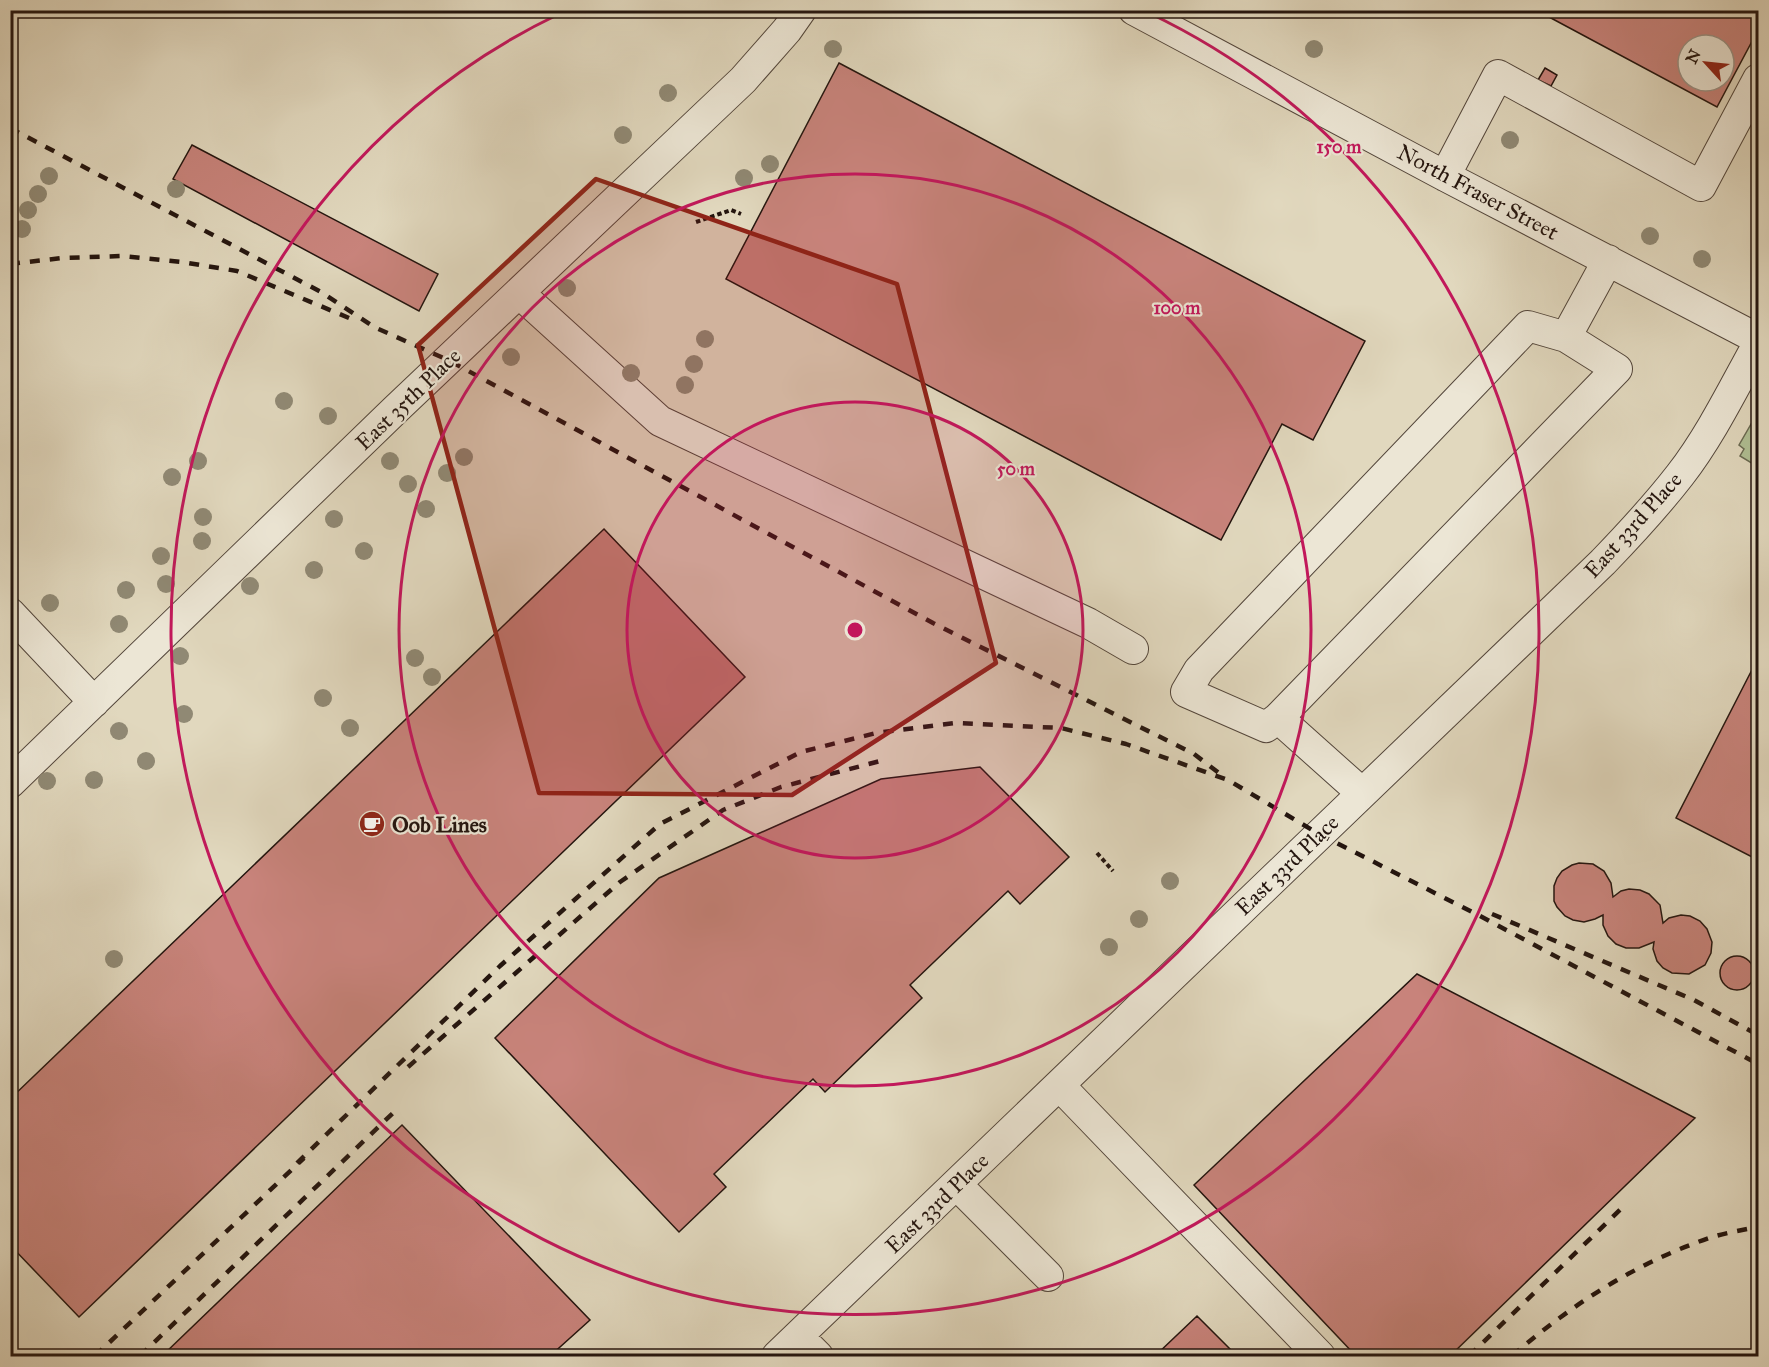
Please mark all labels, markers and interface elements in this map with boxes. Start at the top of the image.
north arrow [1676,33,1736,93]
text: N [1682,46,1705,67]
text: 150 m [1317,136,1362,158]
street label: North Fraser Street [1393,138,1563,246]
text: 100 m [1154,297,1201,319]
street label: East 35th Place [350,342,466,456]
text: 50 m [997,458,1036,480]
street label: East 33rd Place [1578,466,1688,584]
centre of rings [845,620,865,640]
cafe icon: Oob Lines [357,809,387,839]
street label: East 33rd Place [1230,809,1344,921]
place label: Oob Lines [392,811,487,838]
street label: East 33rd Place [880,1147,994,1259]

